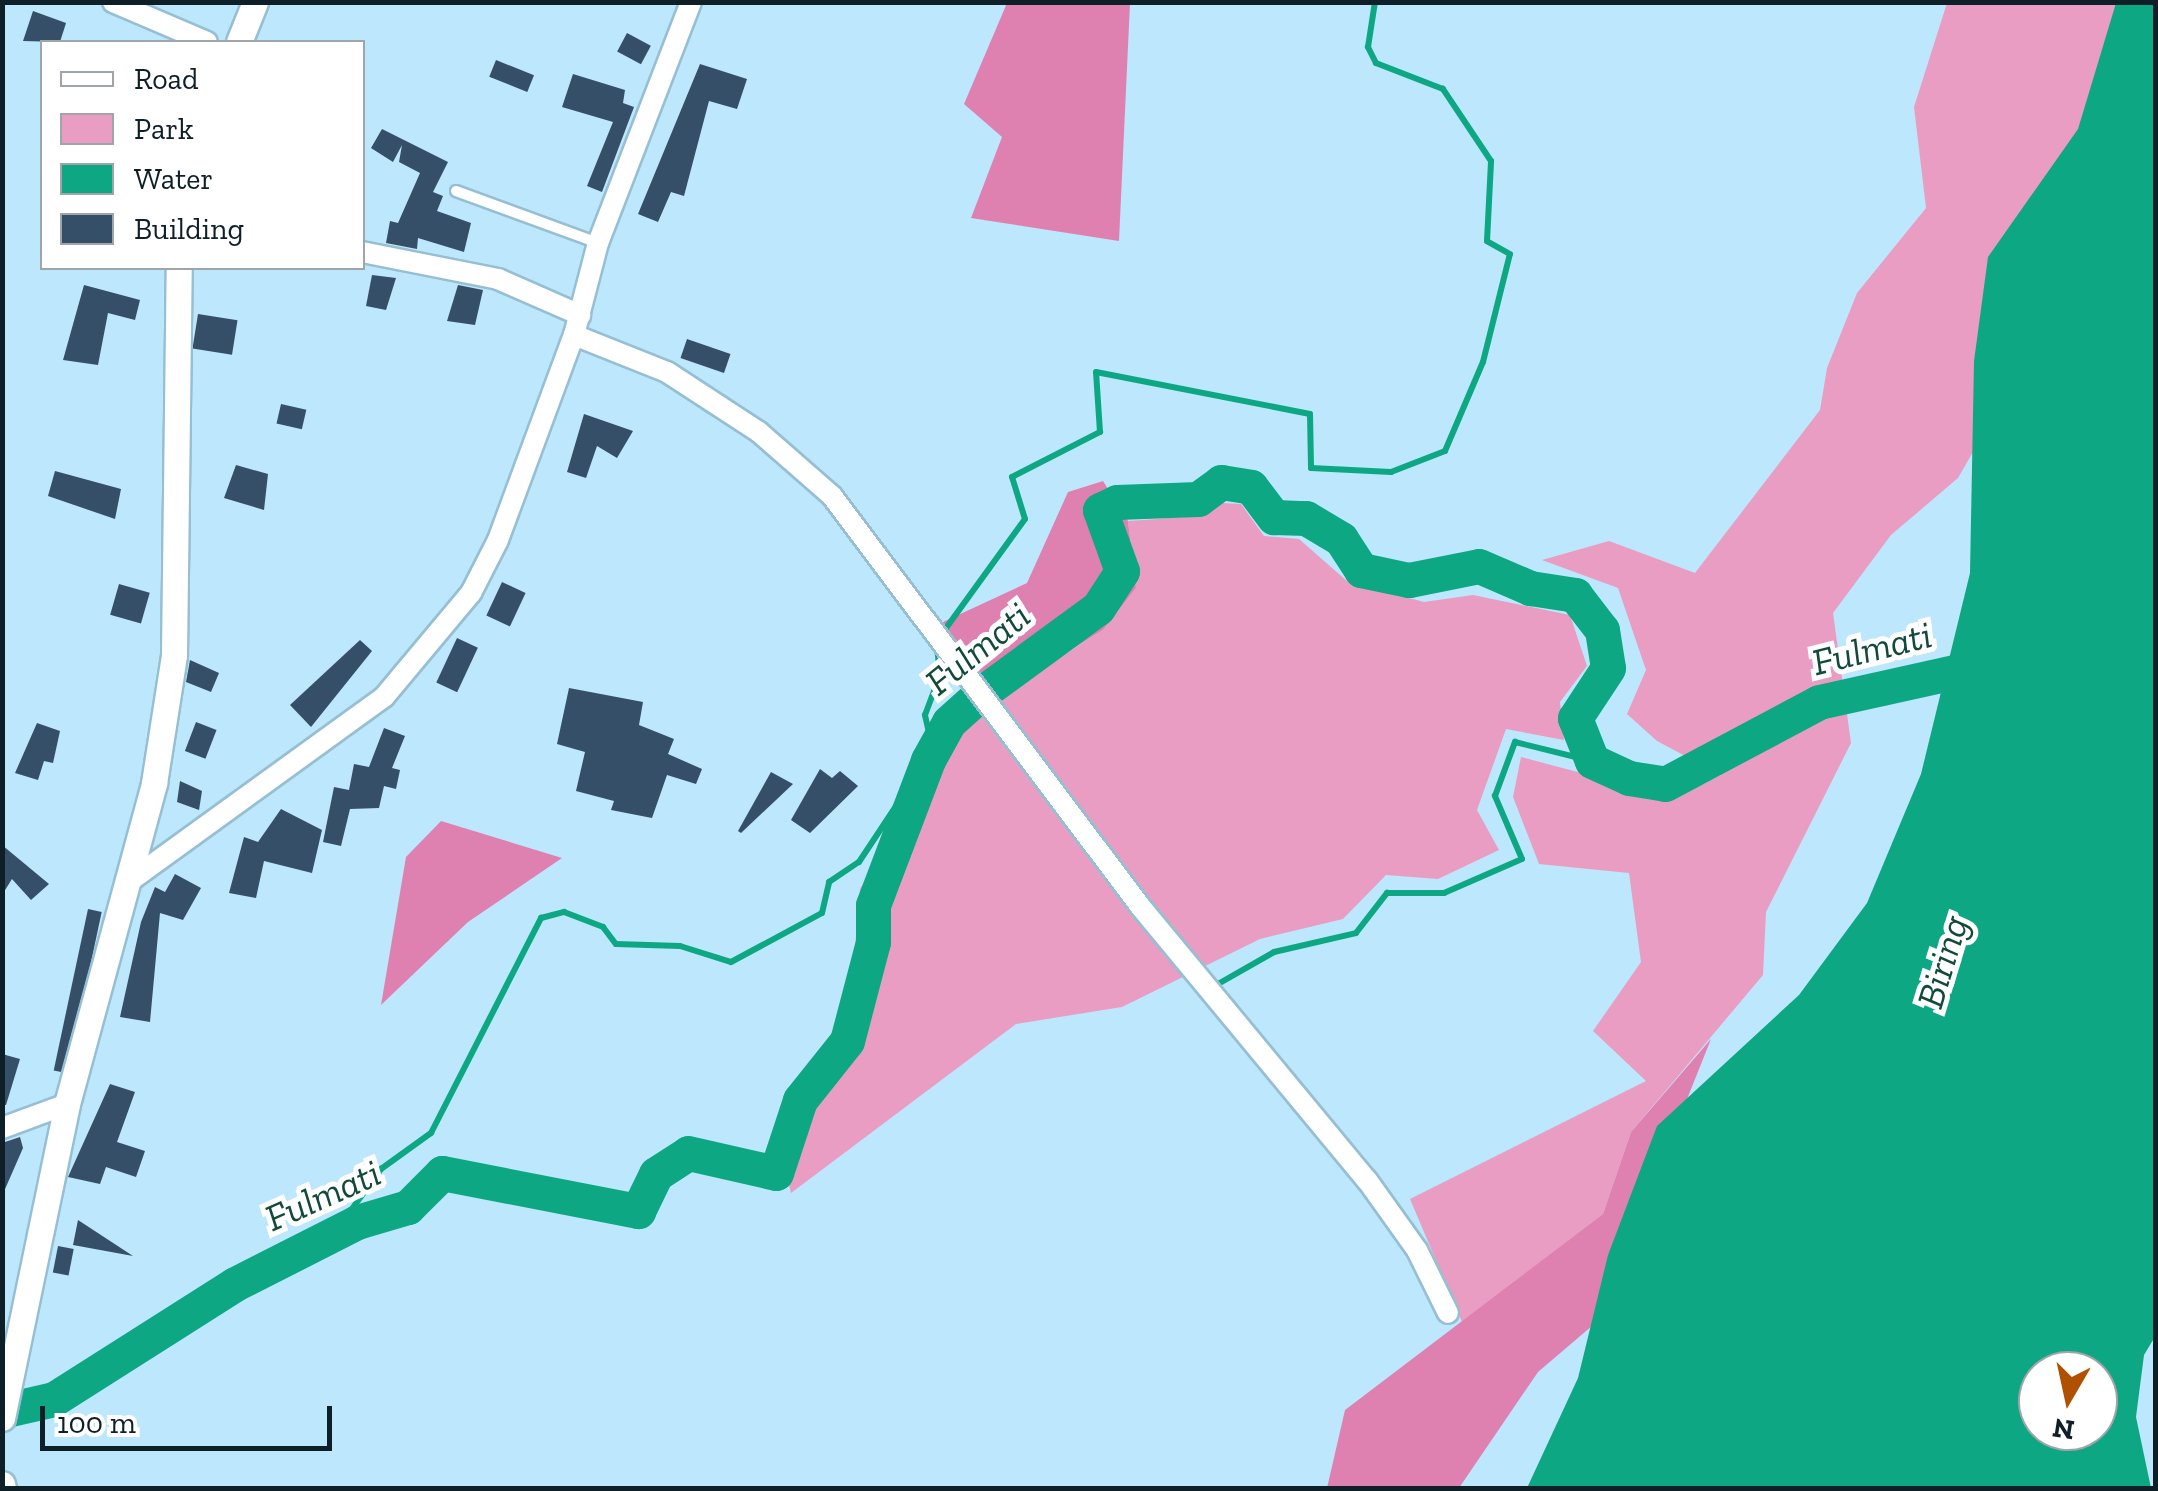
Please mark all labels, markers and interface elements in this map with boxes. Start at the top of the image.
legend [40,40,365,270]
text: Road [134,61,199,97]
text: Park [134,111,194,147]
text: Water [134,161,213,197]
text: Building [134,211,244,247]
water label: Fulmati [916,593,1040,705]
water label: Fulmati [1808,612,1936,686]
water label: Biring [1907,910,1979,1014]
water label: Fulmati [258,1150,388,1242]
north arrow [2018,1351,2118,1451]
scale bar [45,1386,338,1448]
text: 100 m [57,1405,136,1441]
text: N [2050,1411,2077,1447]

